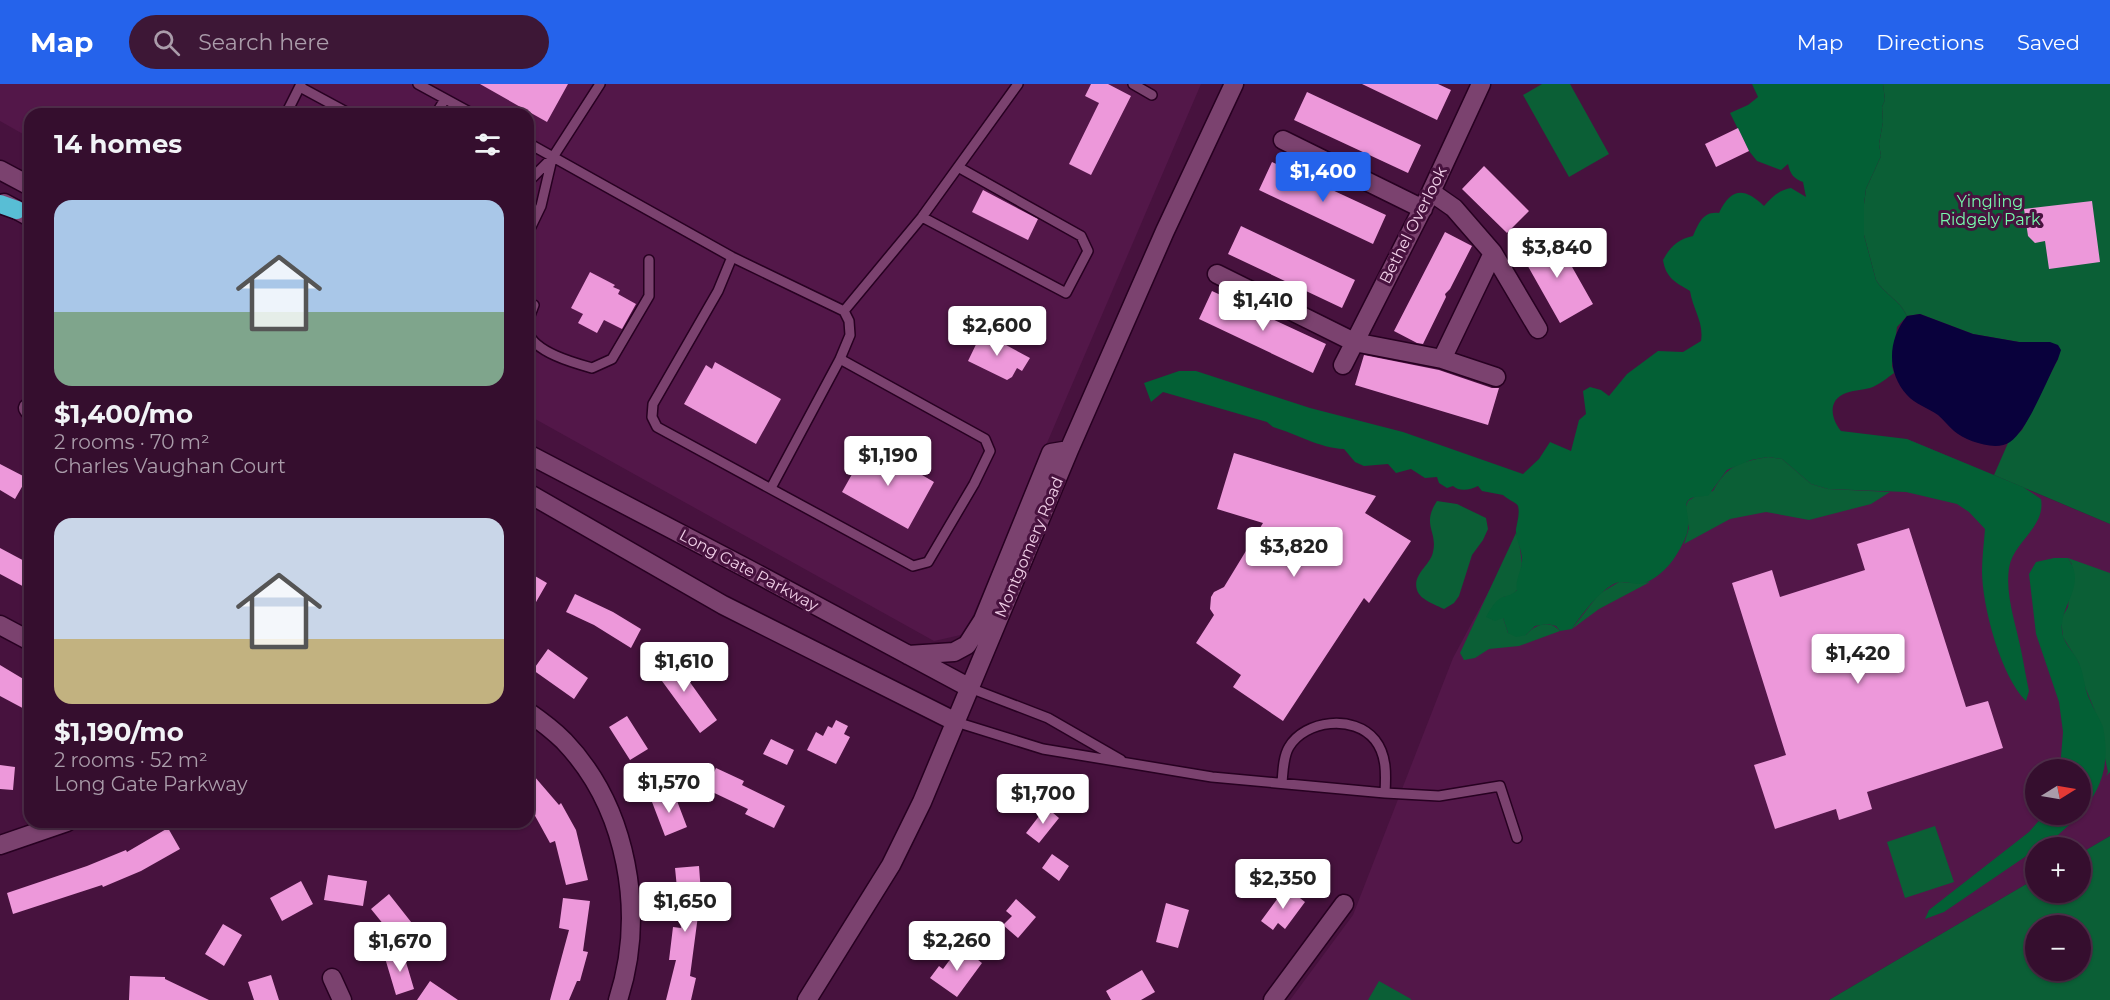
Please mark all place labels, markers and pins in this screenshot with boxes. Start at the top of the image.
pin: $1,400 [1274,152,1372,203]
pin: $3,840 [1508,228,1606,279]
pin: $1,410 [1214,281,1312,332]
pin: $2,600 [948,306,1046,357]
pin: $1,190 [839,436,937,487]
pin: $3,820 [1245,527,1343,578]
pin: $1,420 [1809,634,1907,685]
pin: $1,610 [635,642,733,693]
pin: $1,570 [620,763,718,814]
pin: $1,700 [994,774,1092,825]
pin: $2,350 [1234,859,1332,910]
pin: $1,650 [636,882,734,933]
pin: $2,260 [908,921,1006,972]
pin: $1,670 [351,922,449,973]

